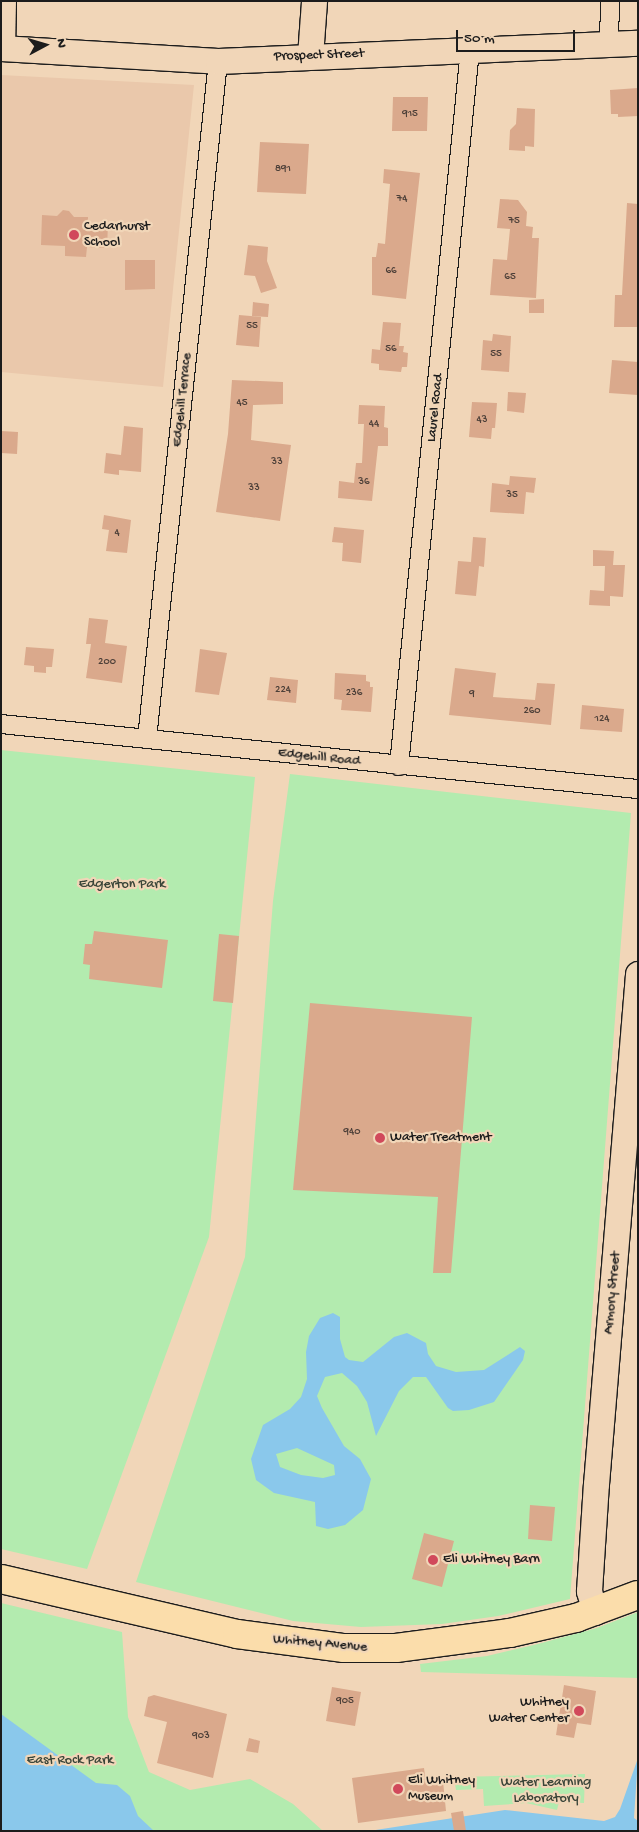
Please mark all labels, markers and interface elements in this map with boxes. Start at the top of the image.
north arrow [20,20,70,70]
scale bar [459,20,578,52]
text: 50 m [464,30,495,48]
text: N [51,38,69,49]
street label: Prospect Street [274,46,364,66]
house number: 915 [402,107,418,121]
house number: 891 [275,162,291,176]
house number: 74 [397,192,407,206]
house number: 75 [508,214,520,228]
place label: Cedarhurst School [84,219,150,252]
marker: Cedarhurst School [68,229,80,241]
house number: 66 [385,264,397,278]
house number: 65 [504,270,516,284]
house number: 55 [246,319,258,333]
house number: 56 [385,342,397,356]
house number: 55 [490,347,502,361]
street label: Edgehill Terrace [170,352,196,448]
street label: Laurel Road [424,373,448,443]
house number: 45 [237,396,247,410]
house number: 43 [477,413,487,427]
house number: 44 [369,417,379,431]
house number: 33 [271,455,283,469]
house number: 36 [358,475,370,489]
house number: 33 [248,481,260,495]
house number: 35 [506,488,518,502]
house number: 4 [114,526,120,540]
house number: 200 [98,655,116,669]
house number: 224 [275,683,291,697]
house number: 236 [346,686,362,700]
house number: 9 [469,687,475,701]
house number: 260 [523,704,541,718]
house number: 124 [594,712,610,726]
street label: Edgehill Road [277,745,361,771]
park label: Edgerton Park [79,877,165,893]
house number: 940 [344,1125,360,1139]
place label: Water Treatment [390,1130,491,1146]
marker: Water Treatment [374,1132,386,1144]
street label: Armory Street [601,1251,625,1335]
place label: Eli Whitney Barn [443,1552,540,1568]
marker: Eli Whitney Barn [427,1554,439,1566]
street label: Whitney Avenue [272,1632,368,1656]
house number: 905 [336,1694,354,1708]
place label: Whitney Water Center [489,1695,569,1728]
marker: Whitney Water Center [573,1705,585,1717]
house number: 903 [192,1729,210,1743]
park label: East Rock Park [27,1753,113,1769]
place label: Eli Whitney Museum [408,1773,475,1805]
park label: Water Learning Laboratory [501,1775,591,1808]
marker: Eli Whitney Museum [392,1783,404,1795]

